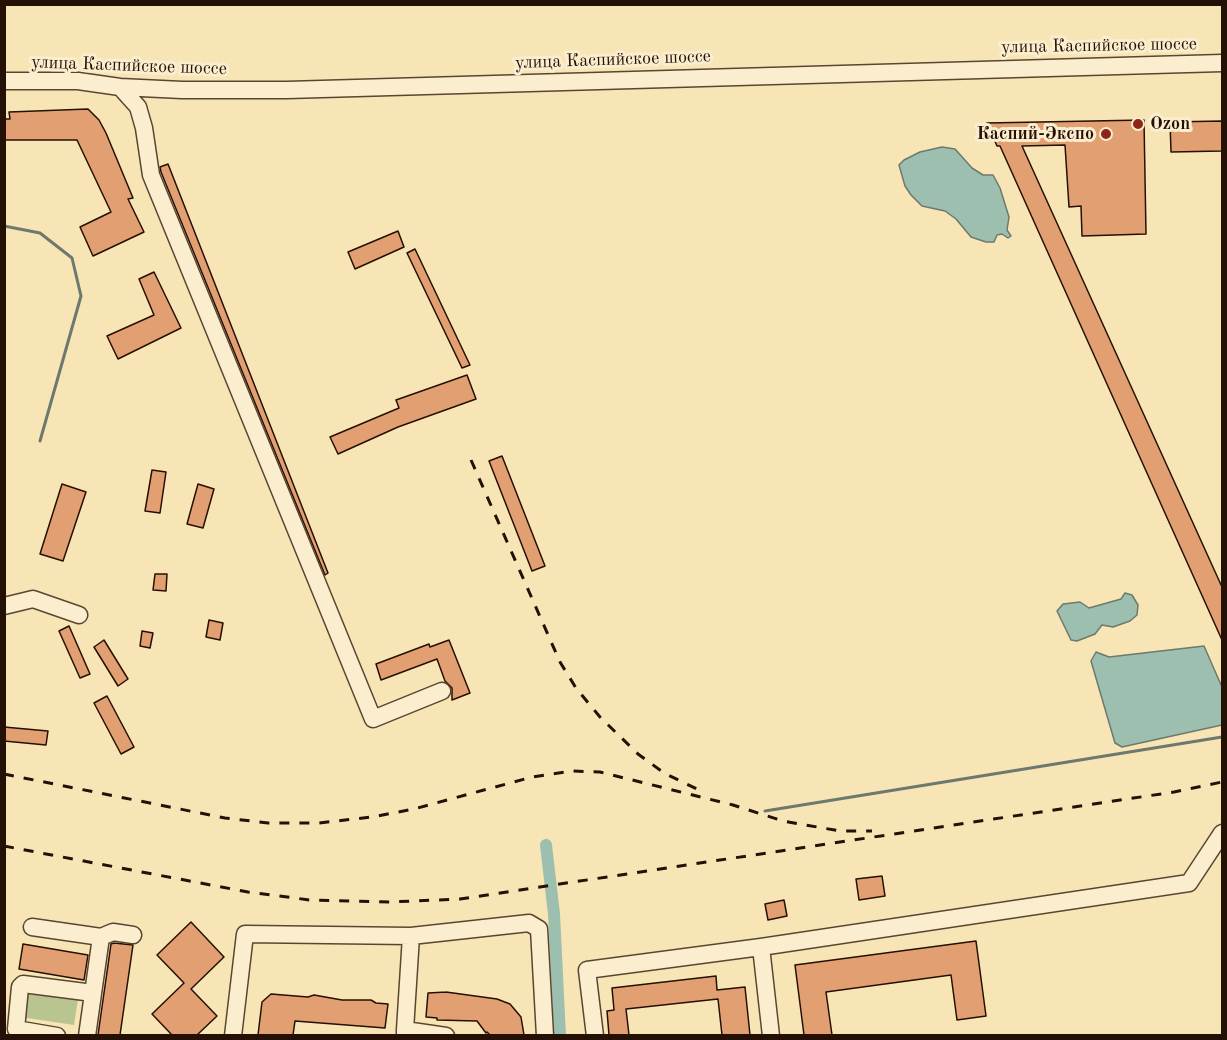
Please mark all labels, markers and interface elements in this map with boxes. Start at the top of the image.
street label: улица Каспийское шоссе [1001,33,1197,59]
street label: улица Каспийское шоссе [515,46,711,74]
street label: улица Каспийское шоссе [31,52,227,80]
place label: Ozon [1150,113,1190,135]
marker: Ozon [1131,117,1145,131]
place label: Каспий-Экспо [977,123,1094,145]
marker: Каспий-Экспо [1099,127,1113,141]

